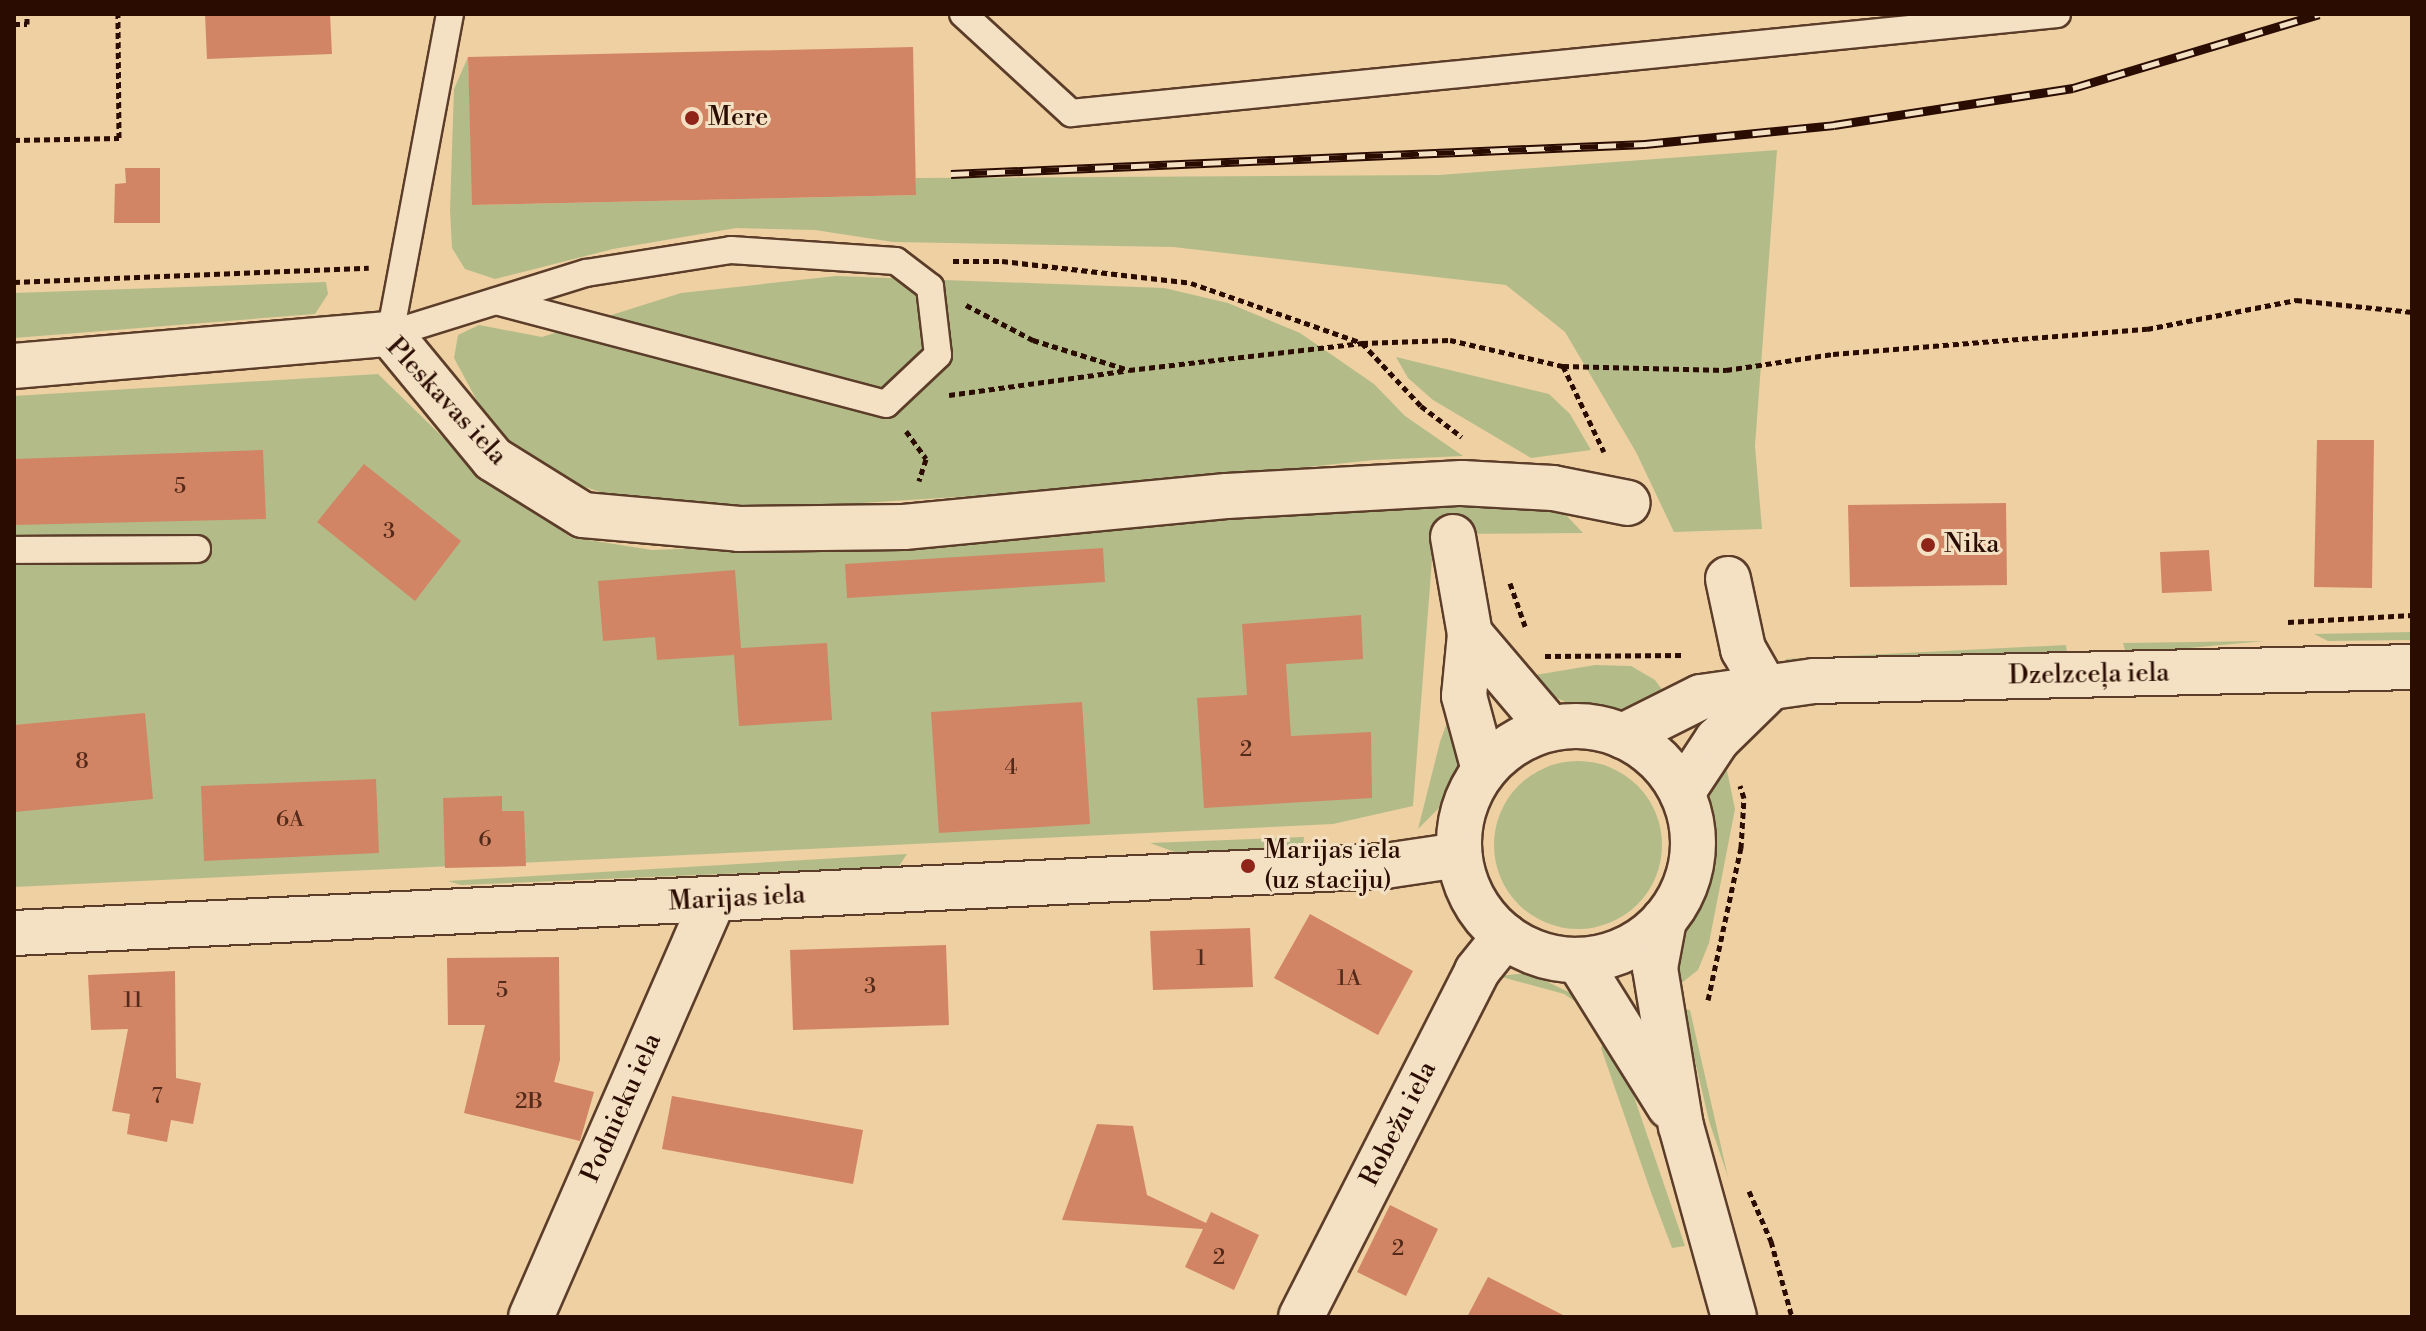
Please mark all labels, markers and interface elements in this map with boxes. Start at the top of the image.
place label: Mere [708,102,768,134]
marker: Mere [683,109,701,127]
street label: Pleskavas iela [379,332,513,472]
house number: 5 [174,474,186,500]
house number: 3 [383,519,395,545]
place label: Nika [1944,529,1999,561]
marker: Nika [1919,536,1937,554]
street label: Dzelzceļa iela [2008,658,2170,692]
house number: 2 [1240,737,1252,763]
house number: 8 [75,749,89,775]
house number: 4 [1004,755,1018,781]
house number: 6A [276,807,304,833]
house number: 6 [478,827,492,853]
place label: Marijas iela (uz staciju) [1264,835,1401,896]
marker: Marijas iela (uz staciju) [1239,857,1257,875]
street label: Marijas iela [668,880,806,918]
house number: 1 [1196,946,1206,972]
house number: 1A [1337,966,1361,992]
house number: 3 [864,974,876,1000]
house number: 5 [496,978,508,1004]
house number: 11 [123,988,143,1014]
street label: Podnieku iela [575,1029,669,1187]
street label: Robežu iela [1354,1057,1444,1191]
house number: 7 [151,1084,163,1110]
house number: 2B [515,1089,543,1115]
house number: 2 [1392,1236,1404,1262]
house number: 2 [1213,1245,1225,1271]

